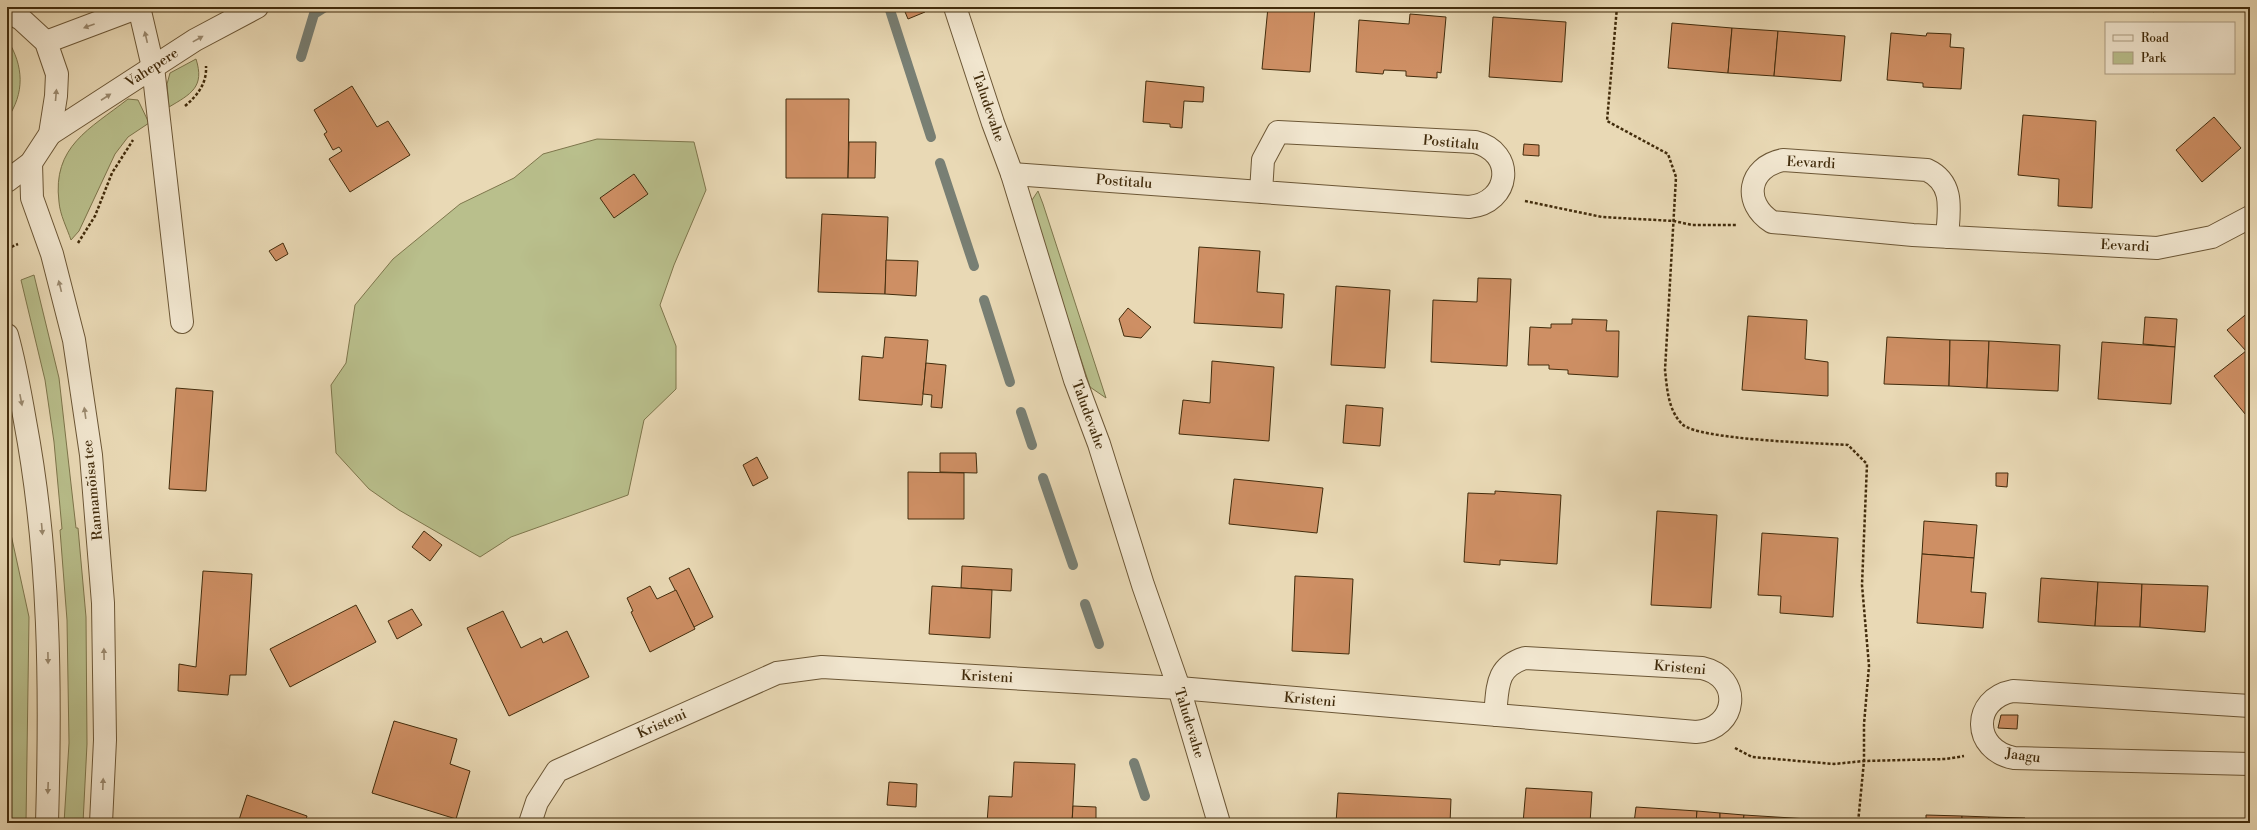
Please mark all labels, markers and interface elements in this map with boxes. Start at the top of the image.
legend [2105,22,2235,74]
one-way arrow [83,24,95,30]
one-way arrow [143,31,149,43]
text: Road [2141,31,2169,46]
one-way arrow [192,35,204,42]
street label: Vahepere [121,44,182,92]
text: Park [2141,51,2167,66]
street label: Taludevahe [968,70,1008,144]
one-way arrow [53,89,59,101]
one-way arrow [100,94,112,101]
street label: Postitalu [1422,132,1480,154]
street label: Eevardi [1786,153,1836,173]
street label: Postitalu [1095,171,1153,193]
street label: Eevardi [2100,236,2150,256]
one-way arrow [57,279,63,291]
street label: Taludevahe [1067,378,1109,452]
one-way arrow [19,394,25,406]
one-way arrow [82,407,88,419]
street label: Rannamõisa tee [79,439,107,541]
one-way arrow [38,523,45,535]
one-way arrow [101,647,107,660]
one-way arrow [45,652,51,665]
street label: Kristeni [1653,657,1707,679]
street label: Kristeni [960,667,1014,687]
street label: Taludevahe [1170,686,1208,760]
street label: Kristeni [1283,689,1337,711]
street label: Kristeni [634,705,690,743]
street label: Jaagu [2003,745,2042,767]
one-way arrow [99,778,106,790]
one-way arrow [45,782,51,795]

